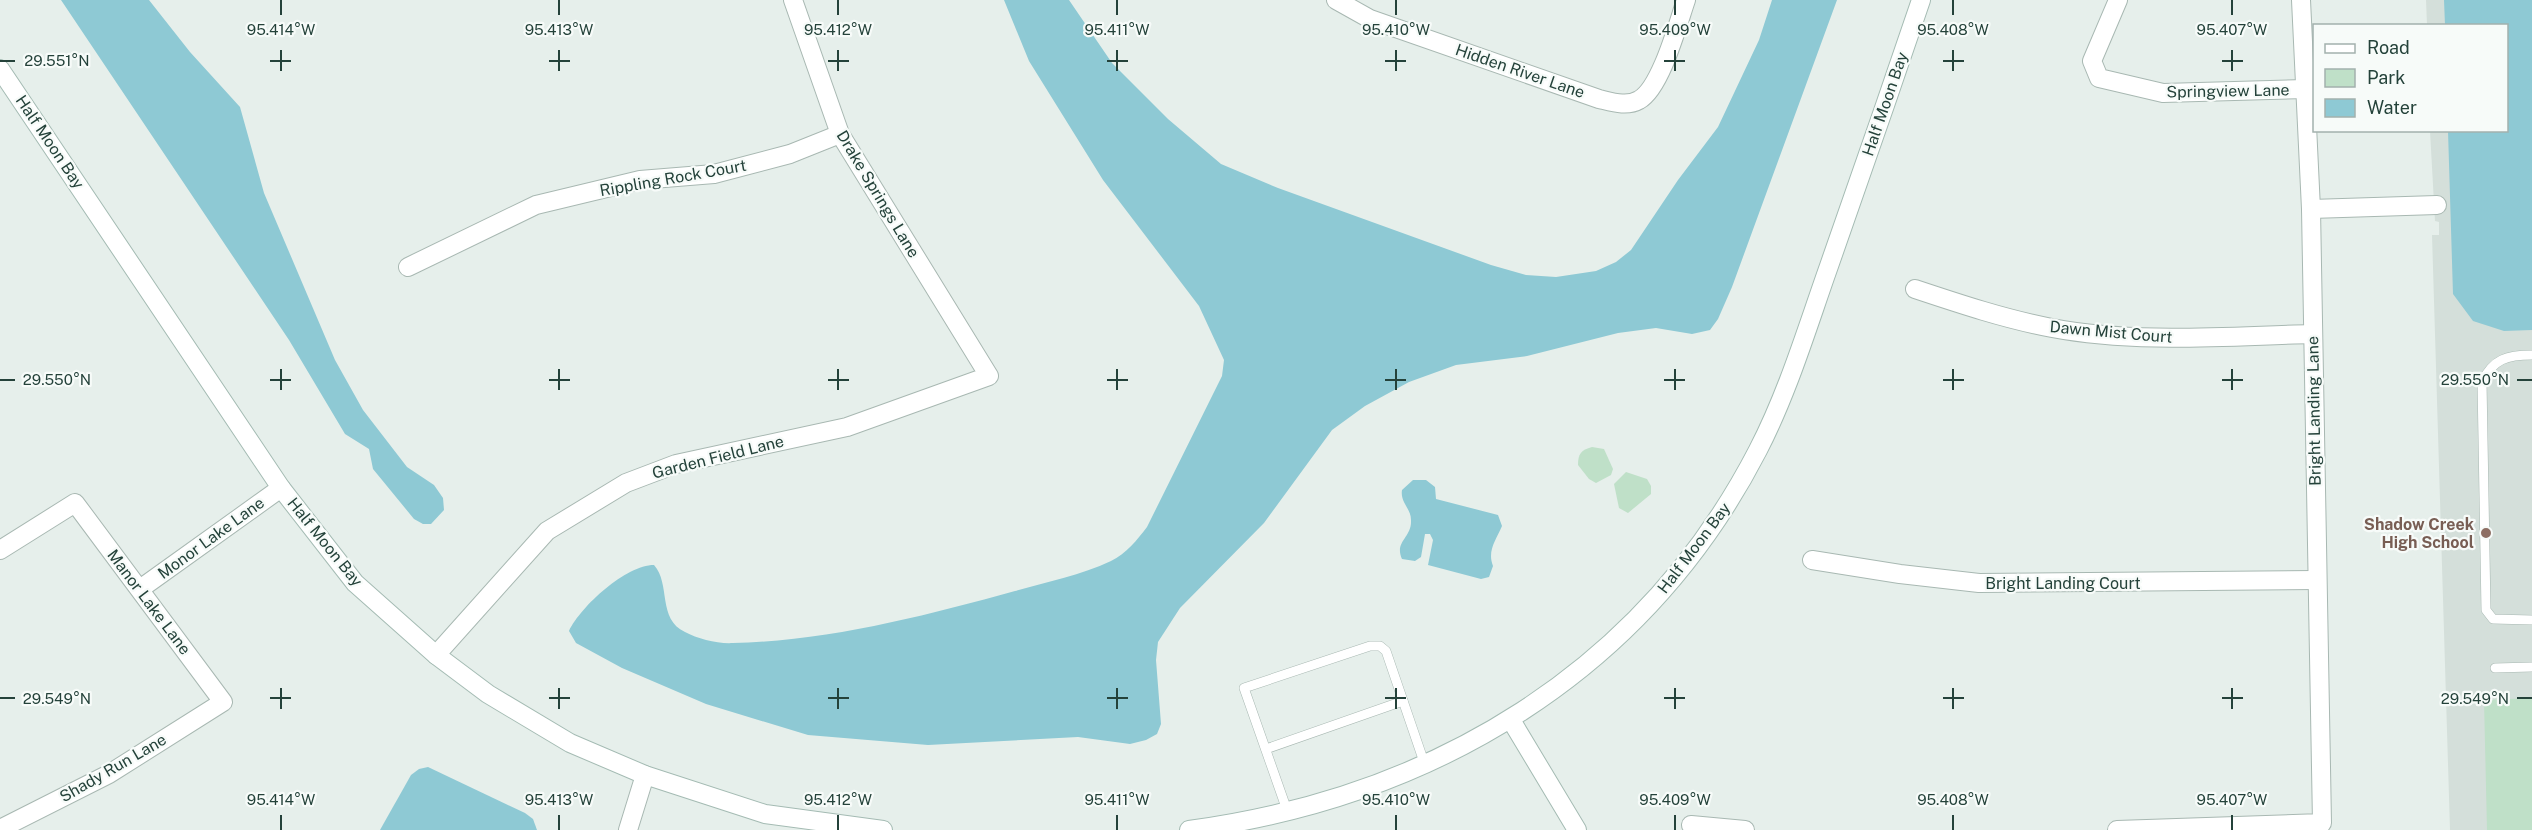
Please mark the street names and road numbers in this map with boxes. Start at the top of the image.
street label: Hidden River Lane [1453,40,1587,102]
street label: Half Moon Bay [1858,49,1912,159]
street label: Springview Lane [2166,80,2290,102]
street label: Half Moon Bay [12,92,89,193]
street label: Drake Springs Lane [833,127,923,261]
street label: Rippling Rock Court [598,156,748,200]
street label: Dawn Mist Court [2049,317,2173,347]
street label: Bright Landing Lane [2303,336,2325,486]
street label: Garden Field Lane [650,431,786,483]
street label: Monor Lake Lane [154,493,268,583]
street label: Half Moon Bay [283,494,367,591]
street label: Half Moon Bay [1654,498,1735,597]
street label: Manor Lake Lane [103,546,195,658]
street label: Bright Landing Court [1985,574,2141,593]
street label: Shady Run Lane [56,730,170,806]

